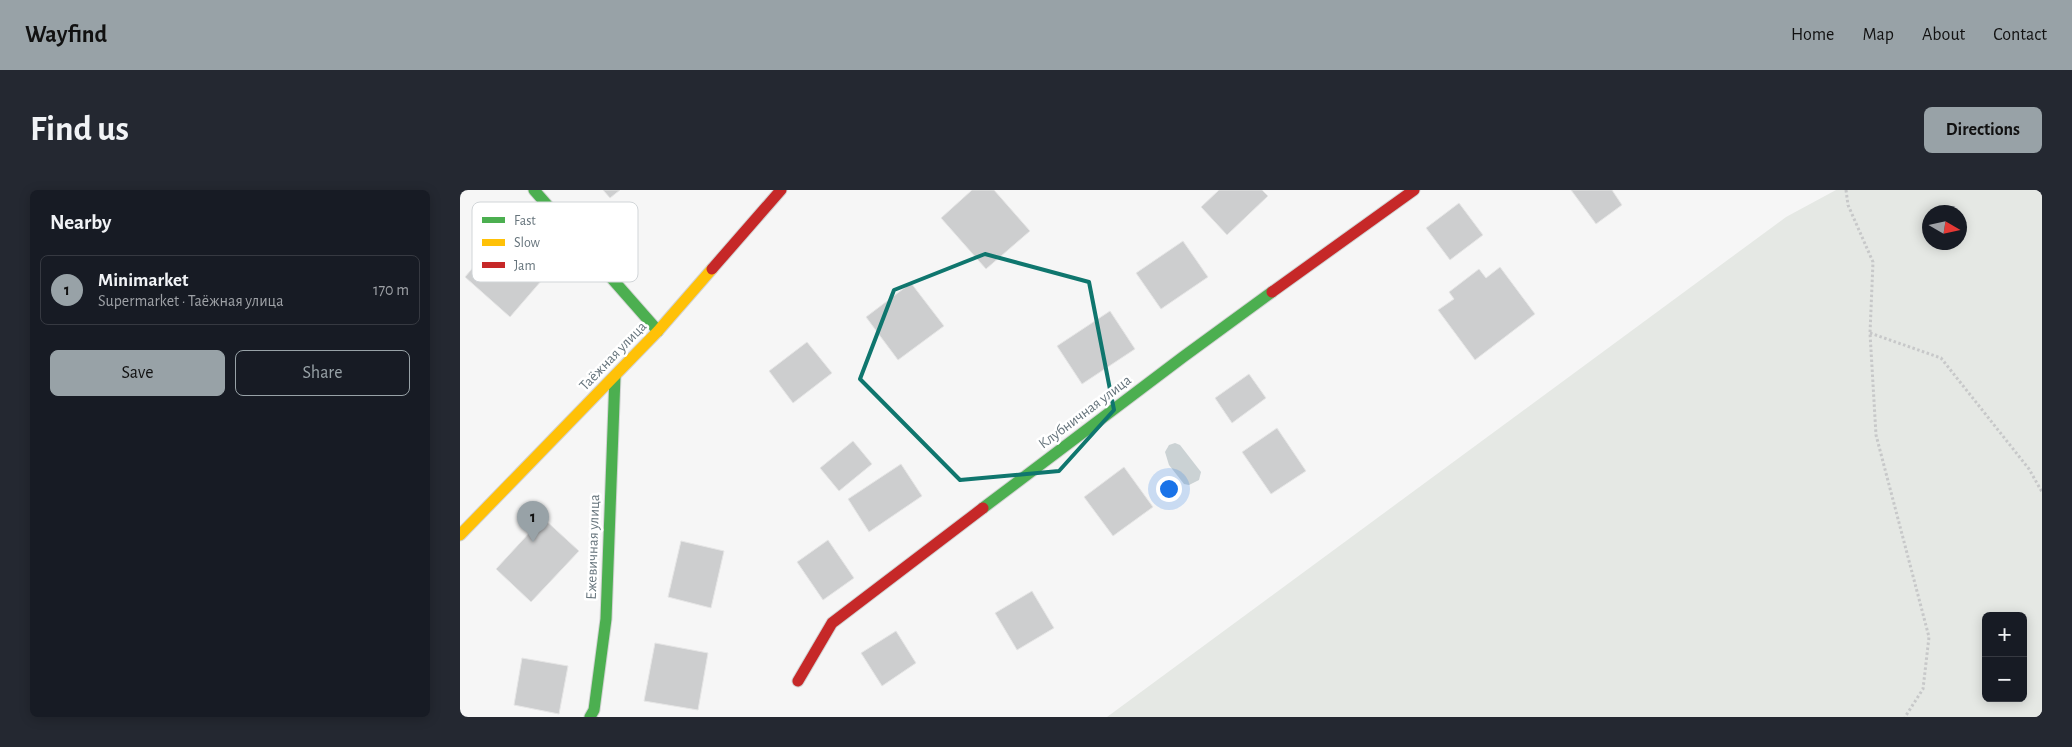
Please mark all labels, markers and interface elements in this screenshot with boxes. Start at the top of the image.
text: Wayfind [25,23,107,47]
text: Home [1791,26,1834,44]
text: Map [1862,26,1894,44]
text: About [1922,26,1965,44]
text: Contact [1993,26,2047,44]
button: Directions [1924,107,2042,153]
text: Find us [30,112,129,147]
legend [472,202,638,282]
north arrow [1922,205,1967,250]
text: Nearby [50,212,111,233]
text: Fast [514,214,536,228]
text: Slow [514,236,541,250]
text: Jam [514,259,536,273]
text: Minimarket [98,271,188,290]
text: 1 [64,282,70,298]
text: 170 m [373,282,409,298]
text: Supermarket · Таёжная улица [98,293,283,309]
street label: Таёжная улица [577,319,650,393]
button: Save [50,350,225,396]
button: Share [235,350,410,396]
street label: Клубничная улица [1036,372,1134,452]
your location [1156,476,1182,502]
street label: Ежевичная улица [584,494,602,600]
pin: 1 [517,501,549,542]
map controls [1982,612,2027,702]
button: + [1982,612,2027,657]
button: − [1982,657,2027,702]

